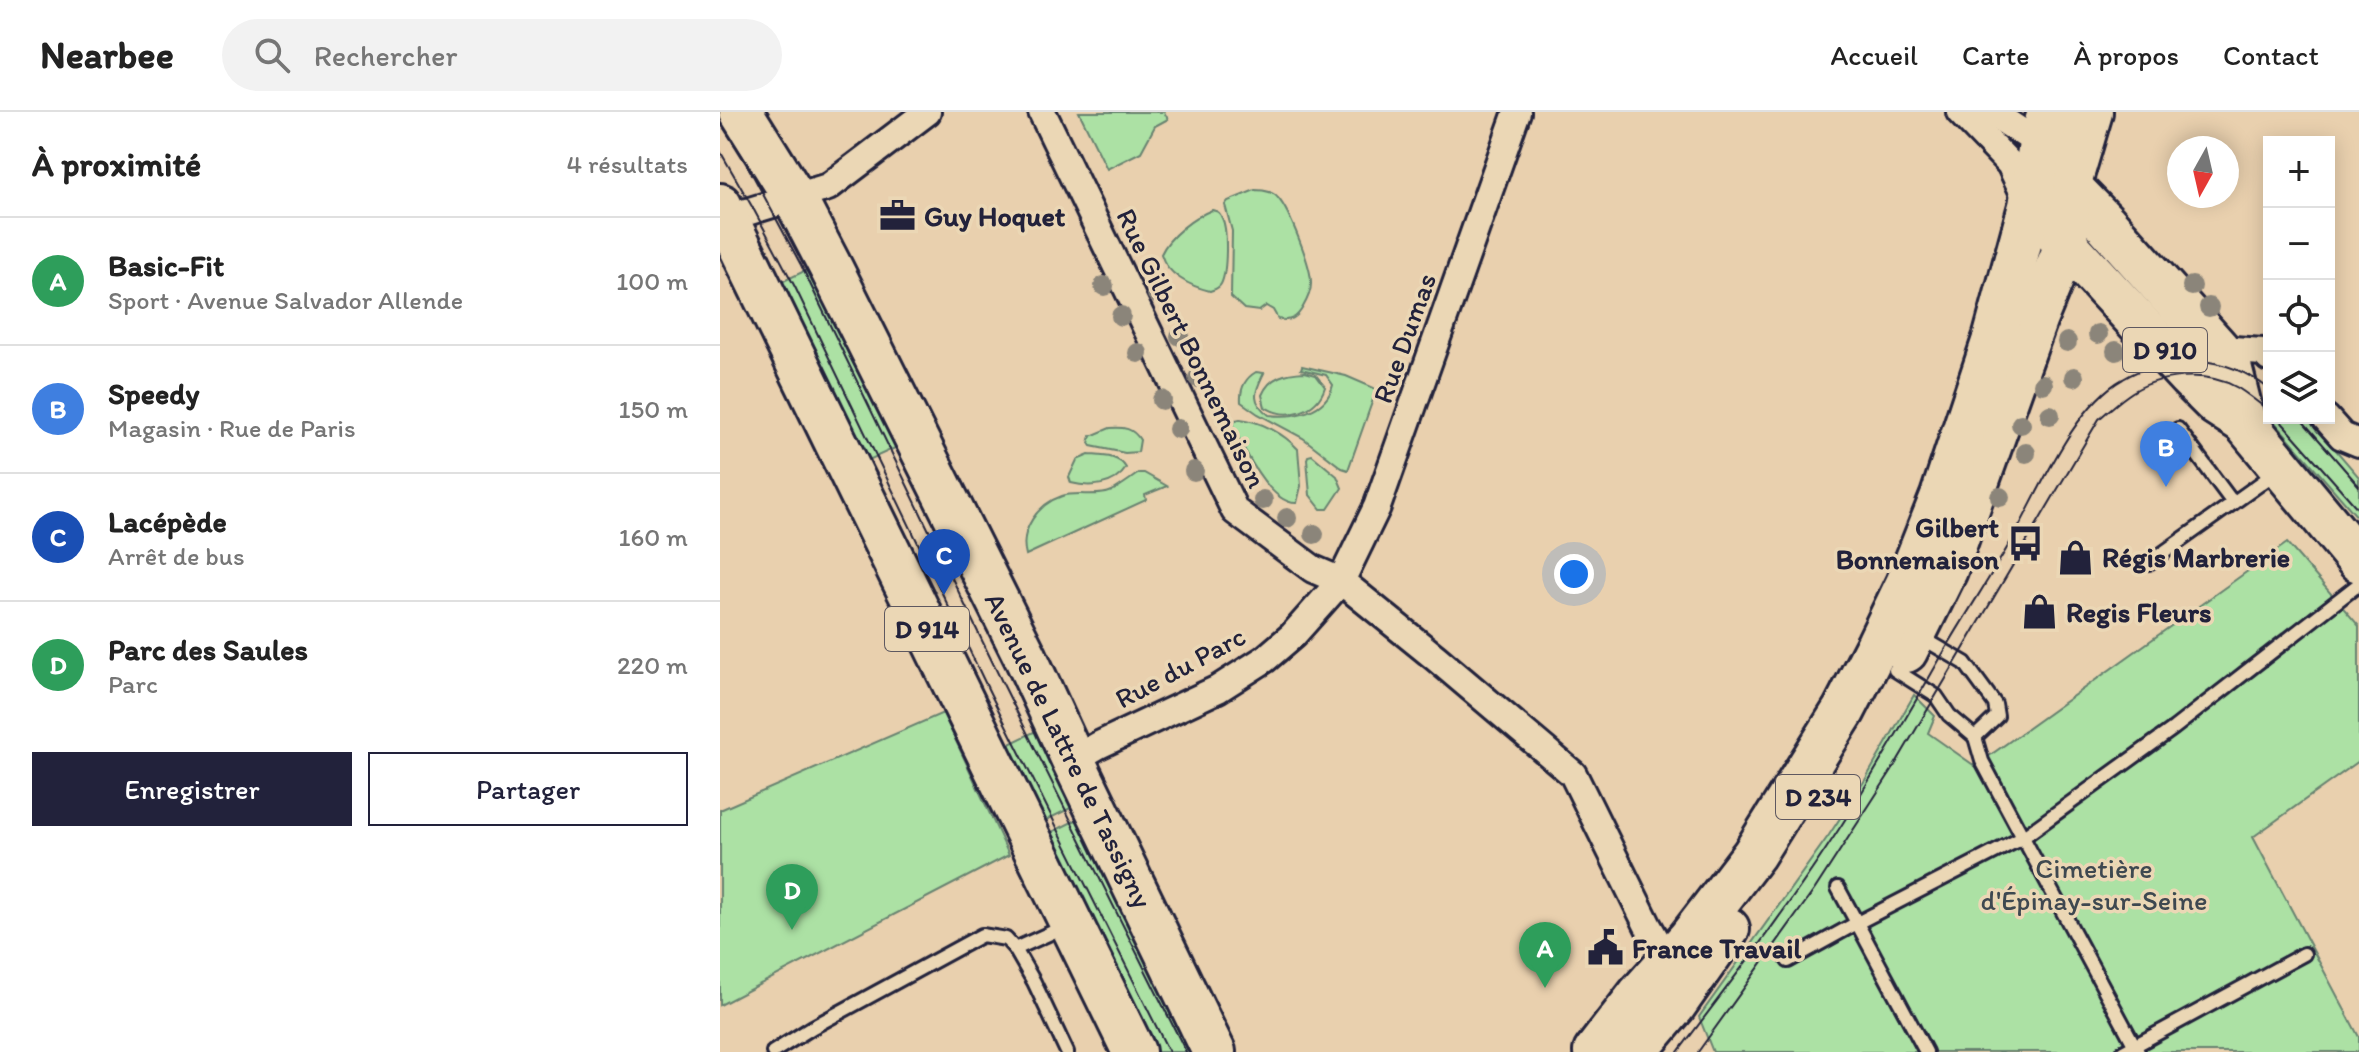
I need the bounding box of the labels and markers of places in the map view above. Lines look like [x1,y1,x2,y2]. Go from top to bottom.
office icon: Guy Hoquet [879,197,917,235]
place label: Guy Hoquet [924,199,1066,233]
pin: B [2140,421,2192,487]
place label: Gilbert Bonnemaison [1836,510,1999,576]
bus stop icon: Gilbert Bonnemaison [2006,524,2044,562]
pin: C [918,529,970,595]
shop icon: Régis Marbrerie [2057,538,2095,576]
place label: Régis Marbrerie [2102,540,2290,574]
shop icon: Regis Fleurs [2021,593,2059,631]
place label: Regis Fleurs [2066,595,2211,629]
pin: D [766,864,818,930]
pin: A [1519,922,1571,988]
public building icon: France Travail [1587,929,1625,967]
place label: France Travail [1632,931,1802,965]

